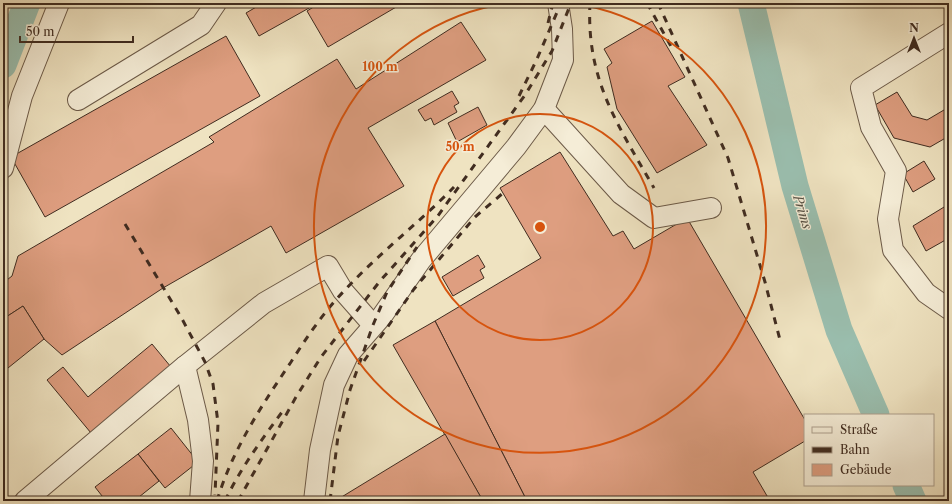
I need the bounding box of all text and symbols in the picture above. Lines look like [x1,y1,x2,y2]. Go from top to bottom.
scale bar [20,18,133,44]
north arrow [894,18,934,58]
text: N [909,21,919,35]
text: 50 m [26,24,55,39]
text: 100 m [362,59,398,74]
text: 50 m [445,139,475,154]
water label: Prims [790,192,816,231]
centre of rings [533,220,547,234]
legend [804,414,934,486]
text: Straße [840,422,878,437]
text: Bahn [840,442,870,457]
text: Gebäude [840,462,892,477]

